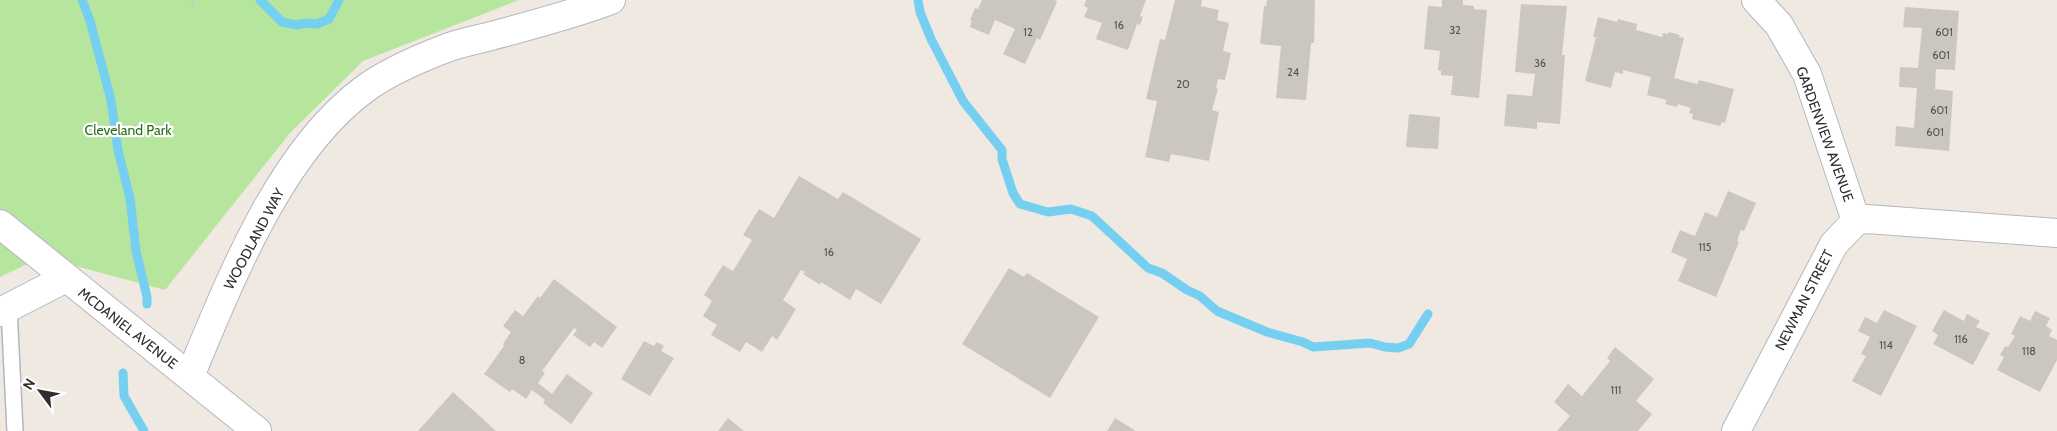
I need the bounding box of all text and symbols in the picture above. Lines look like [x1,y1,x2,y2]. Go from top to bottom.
house number: 16 [1114,18,1124,32]
house number: 32 [1449,23,1461,37]
house number: 12 [1023,25,1033,39]
house number: 601 [1935,25,1953,39]
house number: 601 [1932,48,1950,62]
house number: 36 [1534,56,1546,70]
street label: GARDENVIEW AVENUE [1792,64,1858,204]
house number: 24 [1287,65,1300,79]
house number: 20 [1176,77,1190,91]
house number: 601 [1930,103,1948,117]
park label: Cleveland Park [85,121,172,139]
house number: 601 [1926,125,1944,139]
street label: WOODLAND WAY [220,184,289,293]
house number: 115 [1698,240,1712,254]
house number: 16 [824,245,834,259]
street label: NEWMAN STREET [1771,246,1837,353]
street label: MCDANIEL AVENUE [74,283,182,373]
house number: 116 [1954,332,1968,346]
house number: 114 [1879,338,1893,352]
house number: 118 [2022,344,2036,358]
house number: 8 [519,353,525,367]
north arrow [15,366,65,416]
text: N [19,375,39,393]
house number: 111 [1611,383,1621,397]

